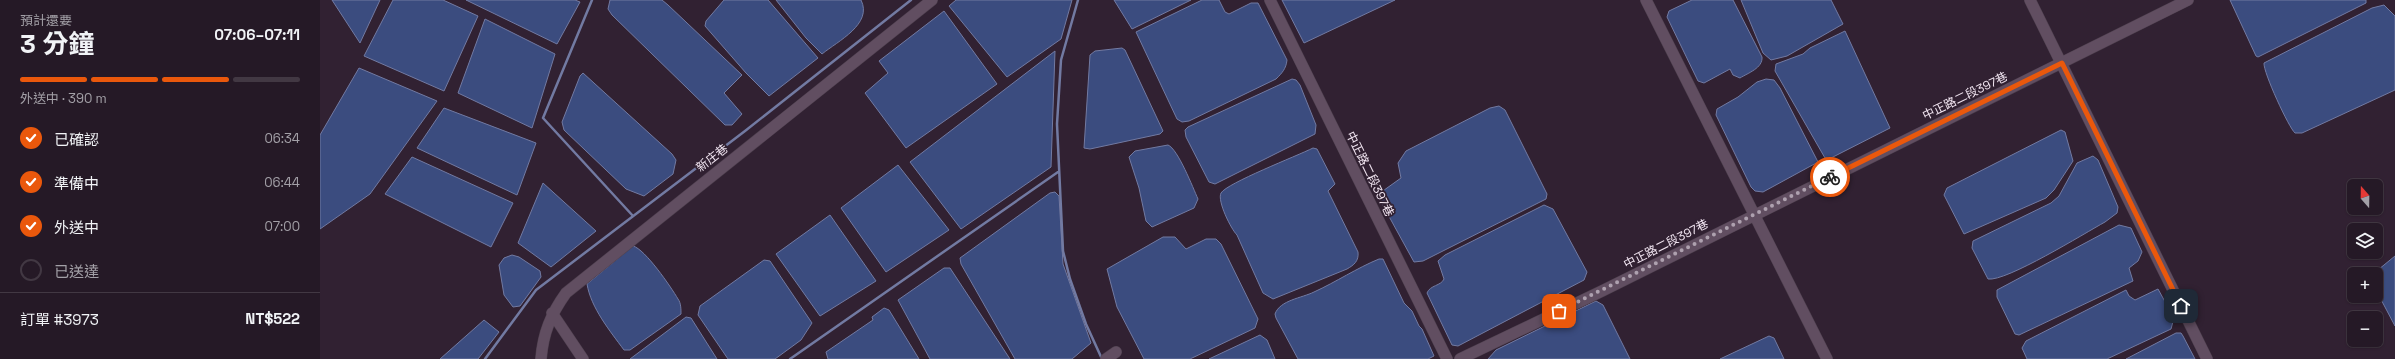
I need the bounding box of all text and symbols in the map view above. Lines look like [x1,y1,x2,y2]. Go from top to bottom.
text: 預計還要 [20,12,72,29]
text: 07:06–07:11 [214,25,300,44]
text: 3 分鐘 [20,27,94,61]
street label: 中正路二段397巷 [1920,68,2010,124]
text: 外送中 · 390 m [20,90,107,107]
icon: check [20,127,42,149]
street label: 中正路二段397巷 [1342,129,1398,219]
text: 已確認 [54,130,99,149]
text: 06:34 [264,130,300,147]
street label: 新庄巷 [693,141,731,175]
courier [1810,157,1850,197]
icon: bike [1819,166,1841,188]
icon: check [20,171,42,193]
text: 準備中 [54,174,99,193]
text: 06:44 [264,174,300,191]
north arrow [2347,179,2383,215]
map controls [2347,179,2383,347]
icon: check [20,215,42,237]
street label: 中正路二段397巷 [1621,216,1711,272]
text: 外送中 [54,218,99,237]
text: 07:00 [265,218,300,235]
button: layers [2347,223,2383,259]
text: 已送達 [54,262,99,281]
button: + [2347,267,2383,303]
pin [2164,289,2198,323]
pin [1542,294,1576,328]
icon: home [2170,295,2192,317]
icon: bag [1548,300,1570,322]
text: NT$522 [245,309,300,328]
text: 訂單 #3973 [20,310,99,329]
button: − [2347,311,2383,347]

